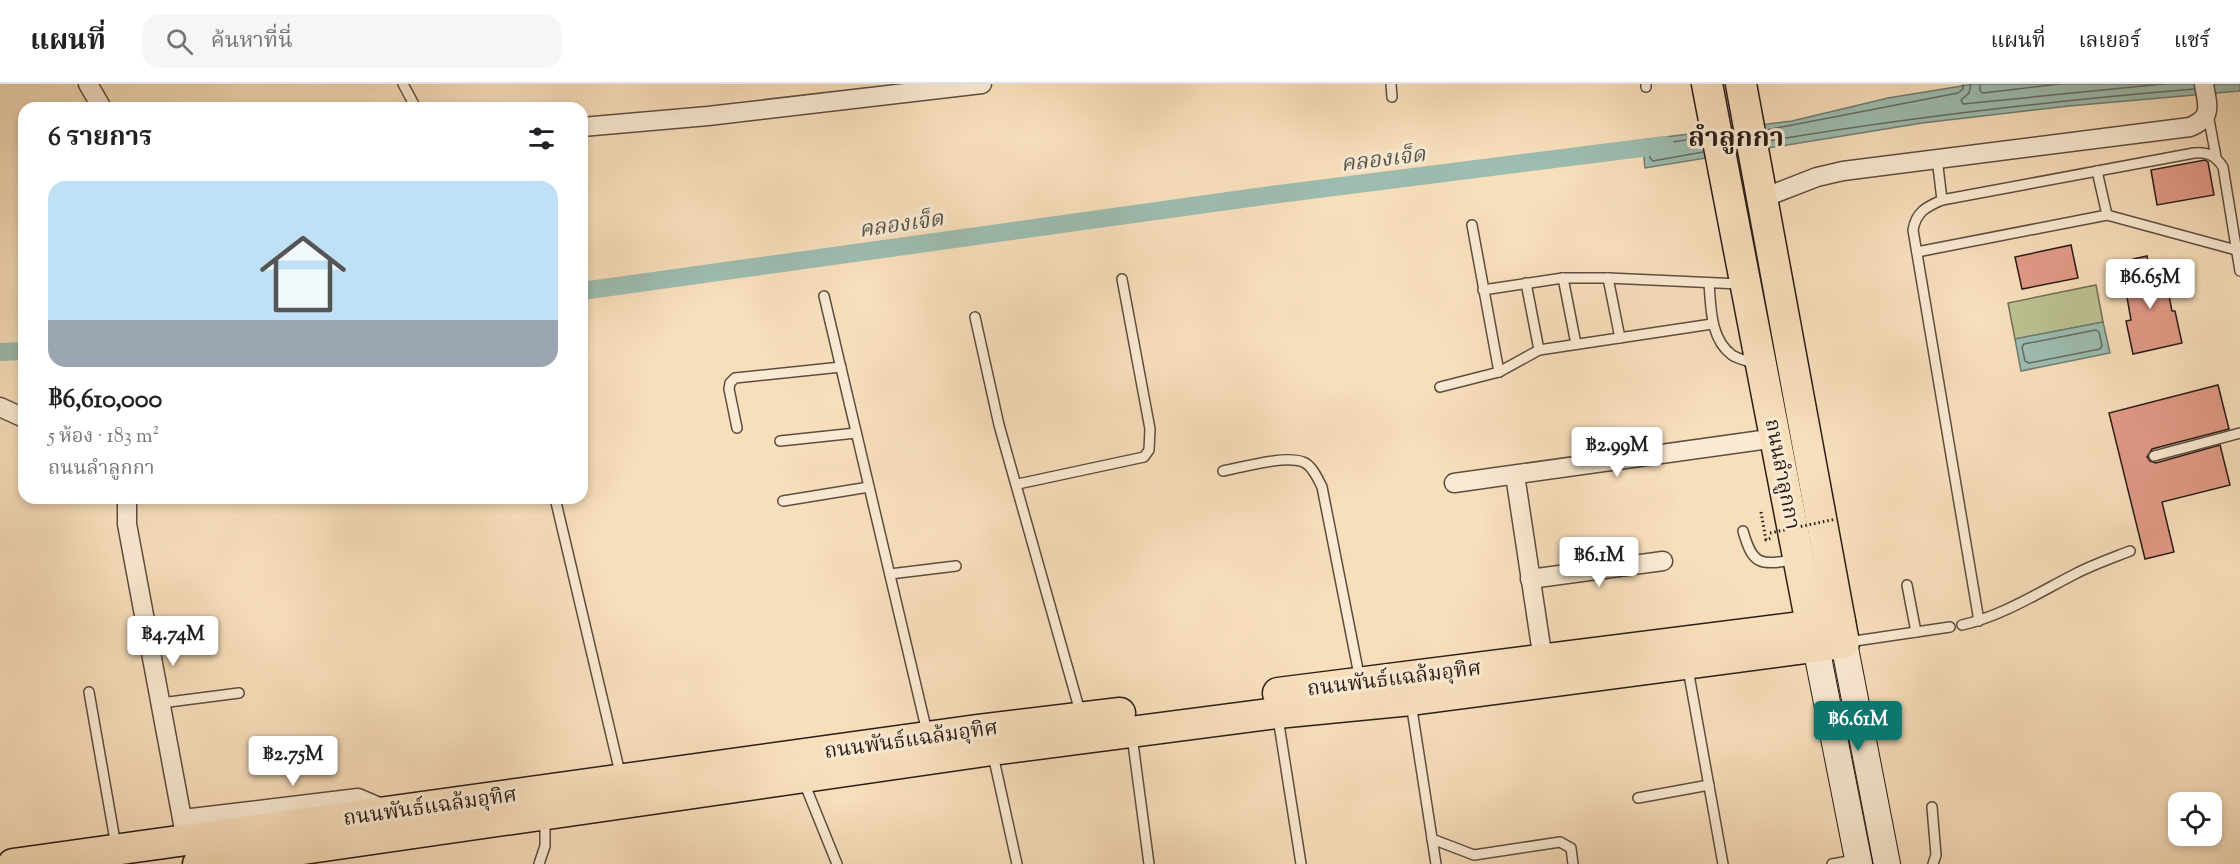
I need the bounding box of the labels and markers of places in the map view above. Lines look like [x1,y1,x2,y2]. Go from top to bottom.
pin: ฿6.65M [2101,259,2199,310]
pin: ฿2.99M [1568,427,1666,478]
pin: ฿6.1M [1557,537,1641,588]
pin: ฿4.74M [124,616,222,667]
pin: ฿6.61M [1809,701,1907,752]
pin: ฿2.75M [244,736,342,787]

